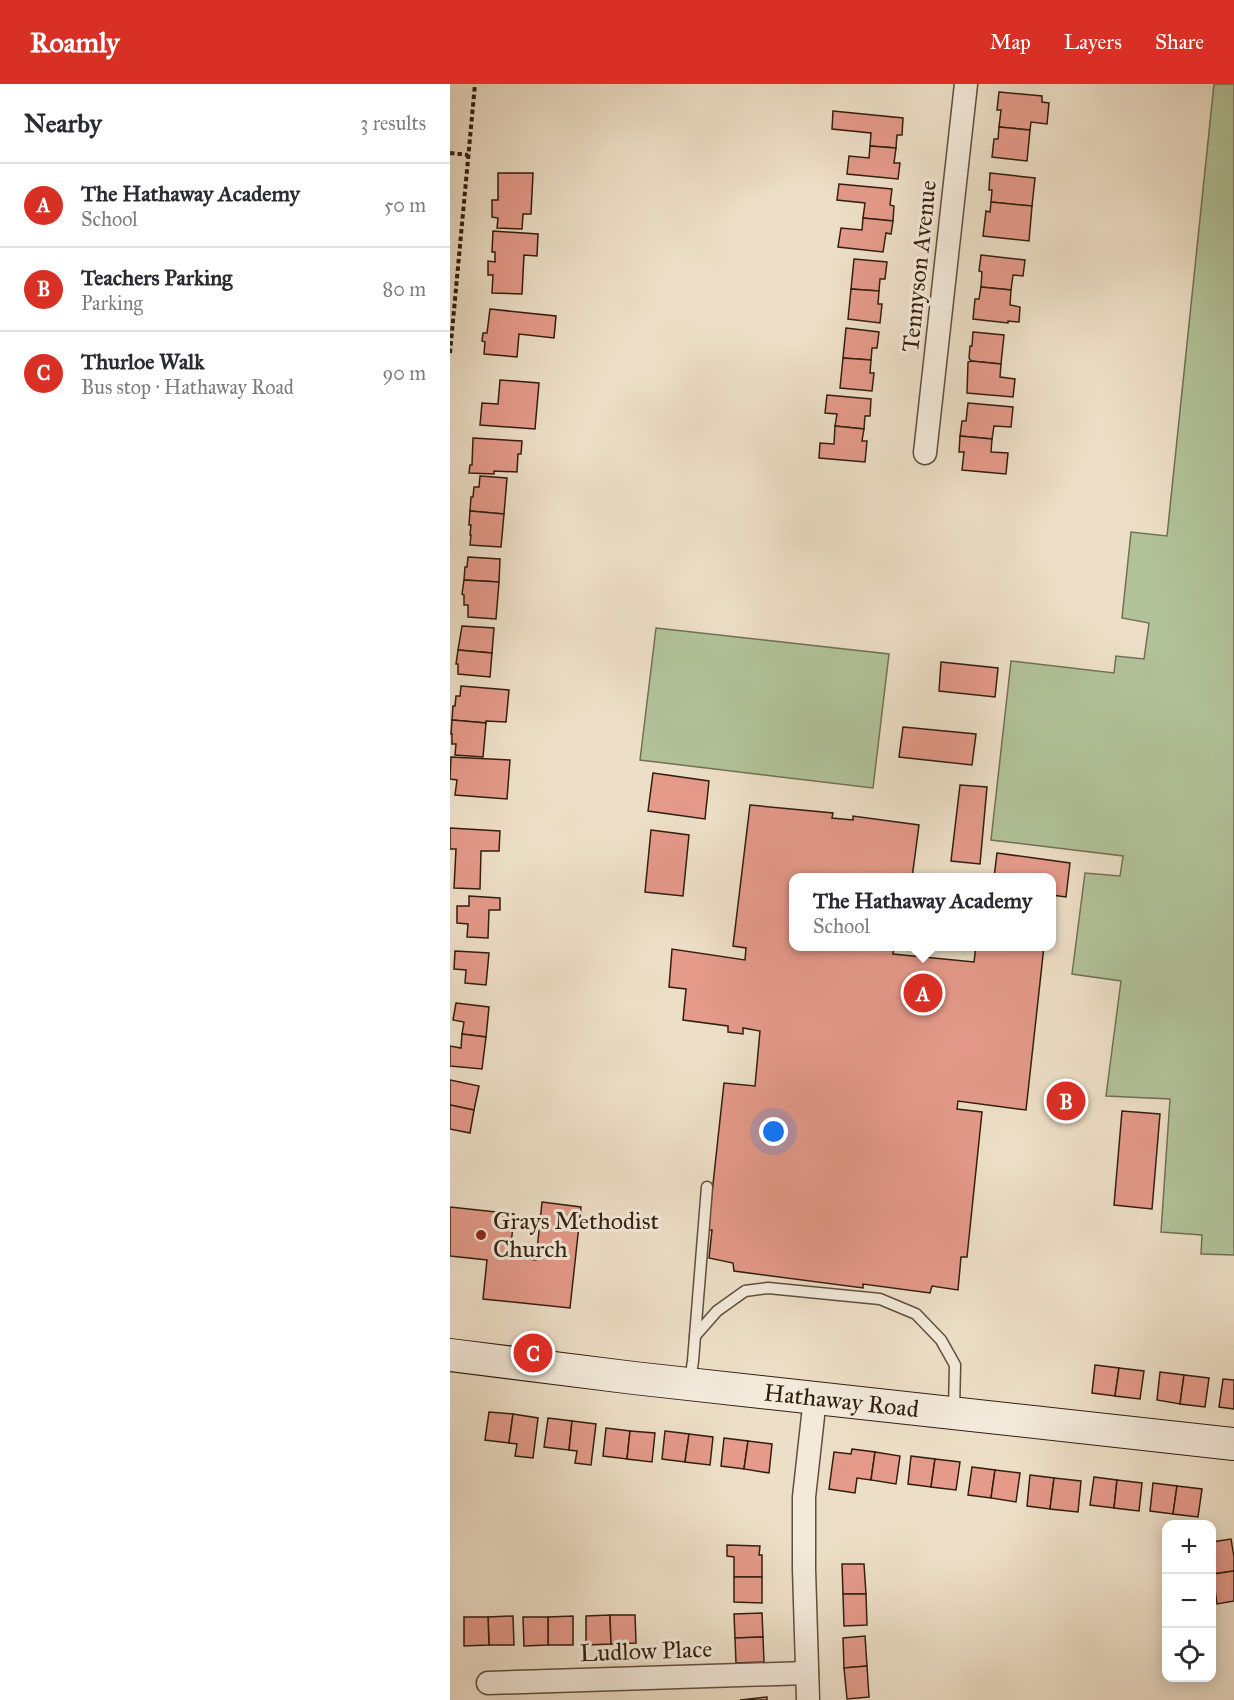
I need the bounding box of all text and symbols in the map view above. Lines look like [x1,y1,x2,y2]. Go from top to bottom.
text: Roamly [30,25,119,60]
text: Map [990,29,1031,55]
text: Layers [1064,29,1122,55]
text: Share [1155,29,1204,55]
text: Nearby [24,107,102,139]
text: 3 results [360,111,426,135]
street label: Tennyson Avenue [895,179,943,353]
text: The Hathaway Academy [81,180,300,207]
text: A [37,193,50,217]
text: 50 m [384,193,426,217]
text: School [81,207,138,231]
text: Teachers Parking [81,264,232,291]
text: B [37,277,50,301]
text: 80 m [383,277,426,301]
text: Parking [81,291,143,315]
text: Thurloe Walk [81,348,204,375]
text: C [37,361,50,385]
text: 90 m [383,361,426,385]
text: Bus stop · Hathaway Road [81,375,294,399]
popup [789,873,1056,951]
text: The Hathaway Academy [813,887,1032,914]
text: School [813,914,870,938]
pin: A [904,970,942,1016]
pin: B [1046,1078,1086,1124]
your location [759,1117,788,1146]
place label: Grays Methodist Church [493,1206,659,1264]
marker: Grays Methodist Church [474,1228,488,1242]
pin: C [514,1330,553,1376]
street label: Hathaway Road [762,1377,920,1424]
map controls [1162,1520,1216,1682]
button: + [1162,1520,1216,1574]
button: − [1162,1574,1216,1628]
button: locate [1162,1628,1216,1682]
street label: Ludlow Place [579,1634,713,1668]

